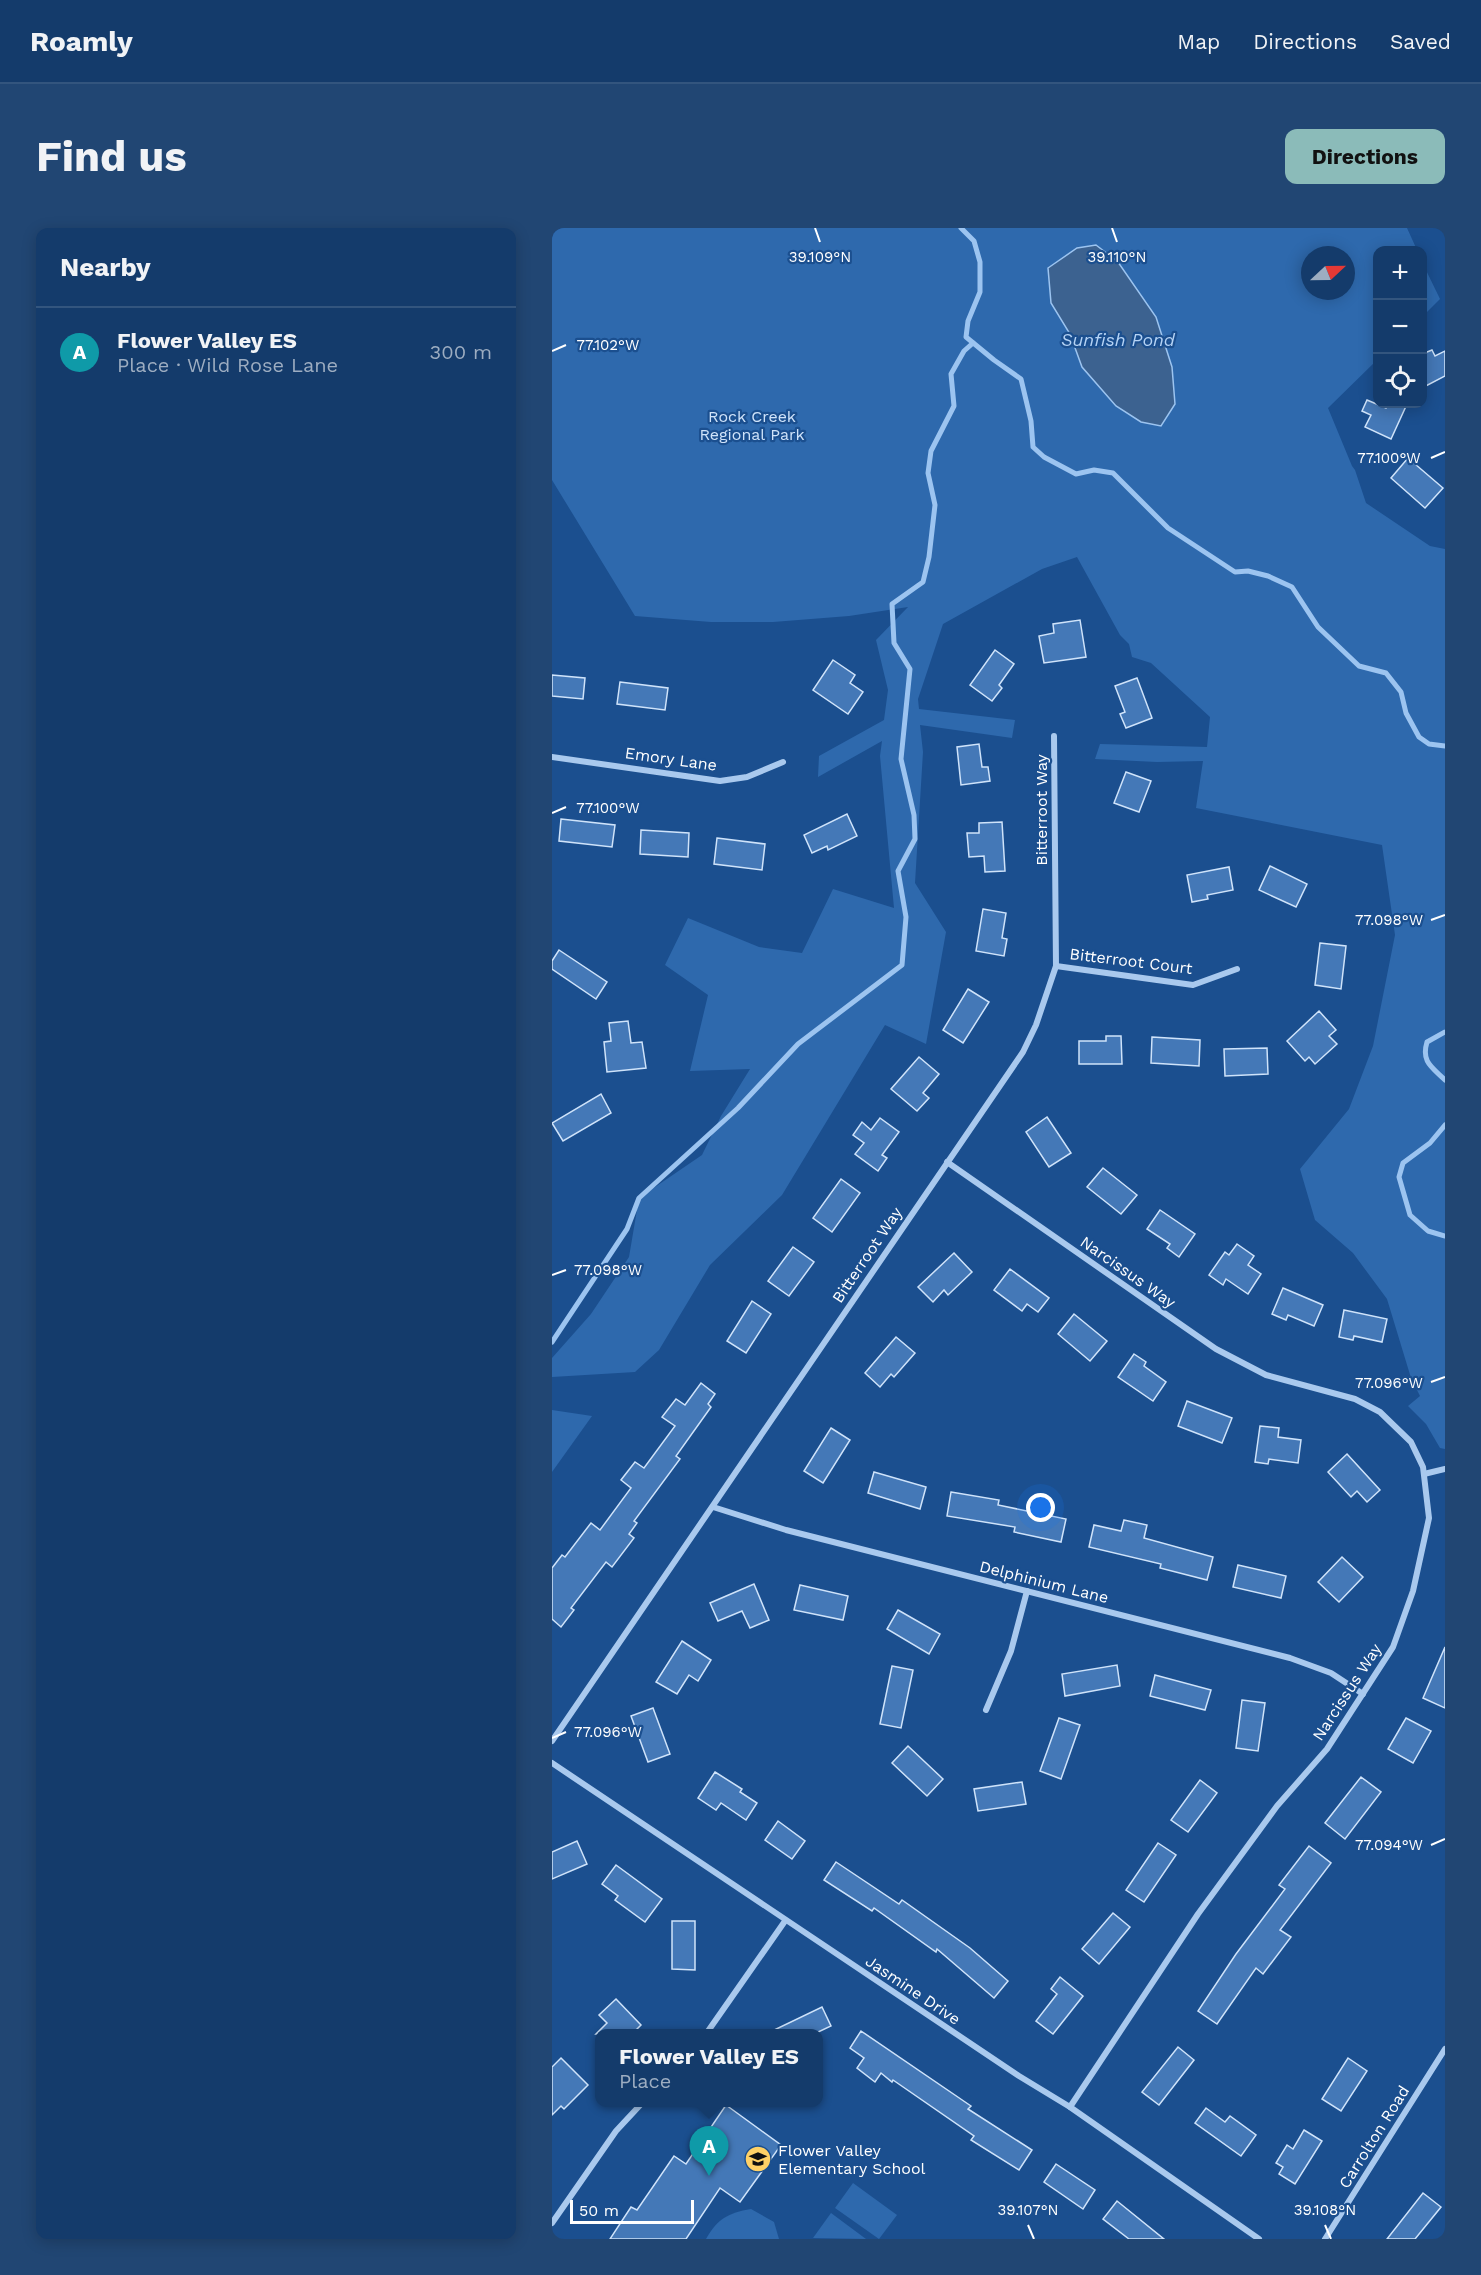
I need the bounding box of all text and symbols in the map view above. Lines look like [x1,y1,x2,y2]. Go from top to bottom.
text: Roamly [30,25,133,58]
text: Map [1177,29,1220,54]
text: Directions [1253,29,1357,54]
text: Saved [1390,29,1451,54]
button: Directions [1285,129,1445,184]
text: Find us [36,132,187,181]
north arrow [1301,246,1355,300]
map controls [1373,246,1427,408]
button: + [1373,246,1427,300]
text: 39.109°N [789,248,851,266]
text: 39.110°N [1088,248,1146,266]
text: Nearby [60,252,151,282]
button: − [1373,300,1427,354]
text: Flower Valley ES [117,328,297,353]
water label: Sunfish Pond [1061,329,1176,350]
text: 77.102°W [577,336,639,354]
text: A [73,340,86,364]
text: 300 m [430,340,492,364]
text: Place · Wild Rose Lane [117,353,338,377]
button: locate [1373,354,1427,408]
park label: Rock Creek Regional Park [699,407,805,444]
text: 77.100°W [1357,449,1421,467]
street label: Emory Lane [624,743,718,775]
street label: Bitterroot Way [1032,753,1051,866]
text: 77.100°W [576,799,640,817]
text: 77.098°W [1355,911,1423,929]
street label: Bitterroot Court [1069,944,1194,978]
street label: Bitterroot Way [828,1203,906,1307]
street label: Narcissus Way [1077,1232,1180,1312]
text: 77.098°W [574,1261,642,1279]
text: 77.096°W [1355,1374,1423,1392]
your location [1026,1493,1055,1522]
street label: Delphinium Lane [977,1557,1111,1607]
street label: Narcissus Way [1309,1639,1386,1744]
text: 77.096°W [574,1723,642,1741]
text: 77.094°W [1355,1836,1423,1854]
street label: Jasmine Drive [862,1951,964,2029]
popup [595,2029,823,2107]
text: Flower Valley ES [619,2044,799,2069]
text: Place [619,2069,671,2093]
street label: Carrolton Road [1335,2082,1413,2192]
pin: A [690,2126,728,2176]
place label: Flower Valley Elementary School [778,2141,926,2178]
school or university icon: Flower Valley Elementary School [743,2144,773,2174]
scale bar [570,2197,694,2224]
text: 50 m [579,2201,619,2220]
text: 39.107°N [997,2201,1059,2219]
text: 39.108°N [1294,2201,1356,2219]

